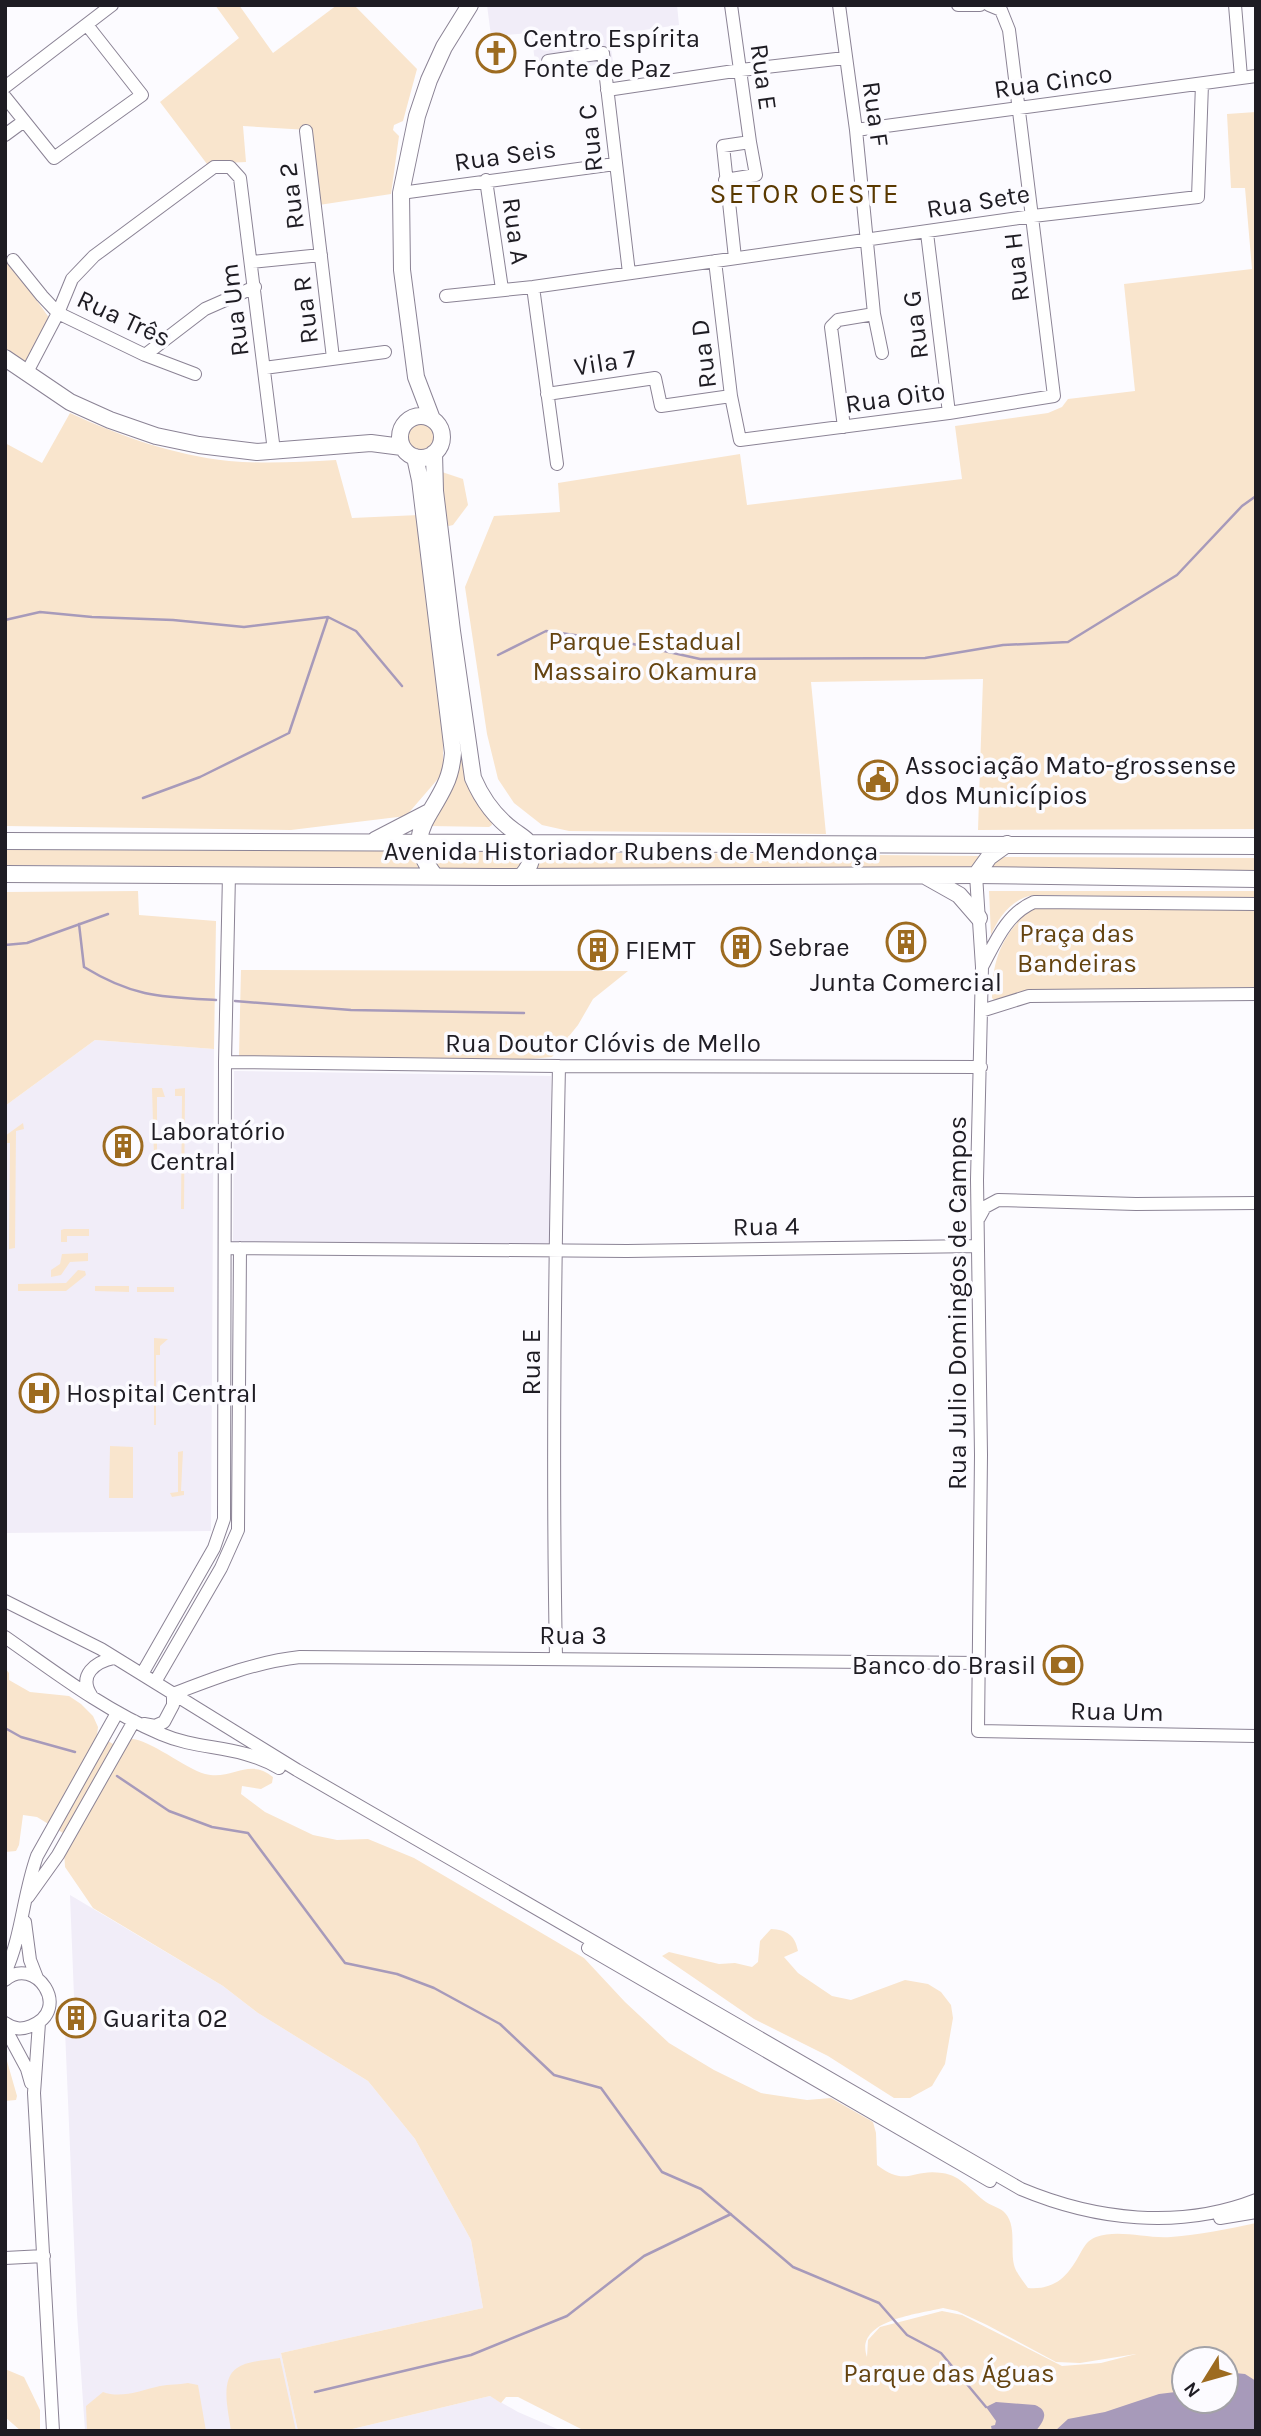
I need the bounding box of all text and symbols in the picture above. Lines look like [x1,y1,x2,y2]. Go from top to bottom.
place label: Centro Espírita Fonte de Paz [523,23,700,84]
church icon: Centro Espírita Fonte de Paz [475,32,517,74]
street label: Rua E [744,42,784,112]
street label: Rua Cinco [992,58,1114,105]
street label: Rua F [856,79,895,149]
street label: Rua C [572,102,609,173]
street label: Rua Seis [452,133,558,178]
street label: Rua 2 [272,161,311,231]
district label: SETOR OESTE [709,177,901,210]
street label: Rua Sete [924,178,1032,225]
street label: Rua A [495,196,536,267]
street label: Rua H [997,231,1036,303]
street label: Rua Um [213,262,256,358]
street label: Rua R [286,274,325,346]
street label: Rua Três [72,283,176,354]
street label: Rua G [896,289,935,361]
street label: Rua D [684,318,723,390]
street label: Vila 7 [572,342,638,383]
street label: Rua Oito [843,375,947,420]
park label: Parque Estadual Massairo Okamura [532,626,758,687]
place label: Associação Mato-grossense dos Municípios [905,750,1236,811]
public building icon: Associação Mato-grossense dos Municípios [857,759,899,801]
street label: Avenida Historiador Rubens de Mendonça [384,836,878,867]
park label: Praça das Bandeiras [1017,918,1137,979]
building icon: Junta Comercial [885,921,927,963]
building icon: Sebrae [720,926,762,968]
building icon: FIEMT [577,929,619,971]
place label: Sebrae [768,932,850,963]
place label: FIEMT [625,935,696,966]
place label: Junta Comercial [810,967,1002,998]
street label: Rua Doutor Clóvis de Mello [445,1028,761,1059]
place label: Laboratório Central [150,1116,285,1177]
street label: Rua Julio Domingos de Campos [942,1116,973,1490]
building icon: Laboratório Central [102,1125,144,1167]
street label: Rua 4 [732,1210,800,1243]
street label: Rua E [516,1329,547,1395]
hospital icon: Hospital Central [18,1372,60,1414]
place label: Hospital Central [66,1378,258,1409]
street label: Rua 3 [539,1620,607,1651]
bank icon: Banco do Brasil [1042,1644,1084,1686]
place label: Banco do Brasil [852,1650,1036,1681]
street label: Rua Um [1070,1695,1164,1728]
building icon: Guarita 02 [55,1997,97,2039]
place label: Guarita 02 [103,2003,228,2034]
north arrow [1170,2345,1240,2415]
park label: Parque das Águas [843,2357,1055,2389]
text: N [1179,2378,1205,2402]

